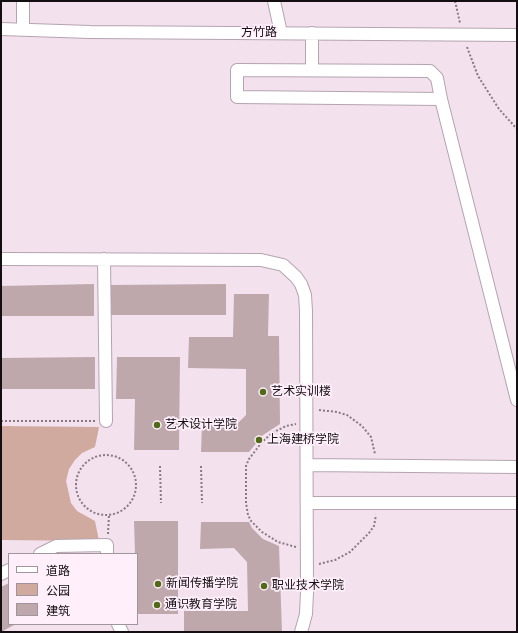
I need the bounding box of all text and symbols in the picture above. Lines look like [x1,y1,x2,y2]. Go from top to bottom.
street label: 方竹路 [241,26,277,40]
place label: 艺术实训楼 [271,385,331,399]
marker: 艺术实训楼 [258,387,268,397]
place label: 艺术设计学院 [165,418,237,432]
marker: 艺术设计学院 [152,420,162,430]
place label: 上海建桥学院 [267,433,339,447]
marker: 上海建桥学院 [254,435,264,445]
legend [8,553,138,625]
text: 道路 [46,563,70,578]
place label: 新闻传播学院 [166,577,238,591]
marker: 新闻传播学院 [153,579,163,589]
place label: 职业技术学院 [272,579,344,593]
marker: 职业技术学院 [259,581,269,591]
text: 公园 [46,583,70,598]
place label: 通识教育学院 [165,598,237,612]
marker: 通识教育学院 [152,600,162,610]
text: 建筑 [46,603,70,618]

